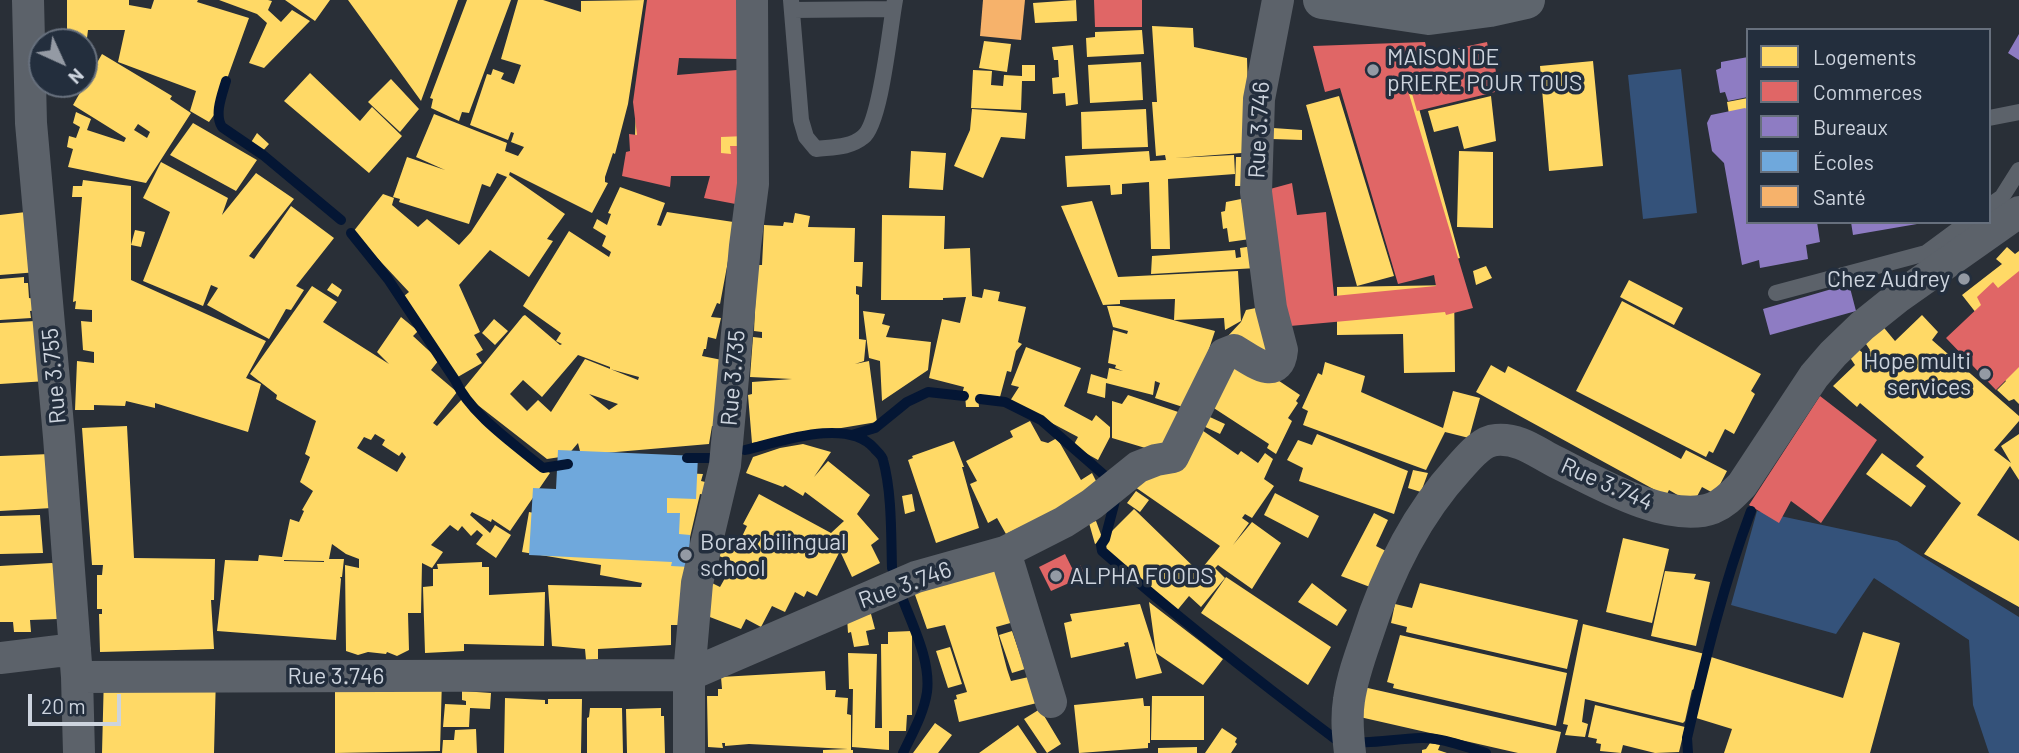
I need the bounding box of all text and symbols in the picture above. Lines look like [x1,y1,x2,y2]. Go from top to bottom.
north arrow [28,28,98,98]
legend [1746,28,1991,224]
place label: MAISON DE pRIERE POUR TOUS [1387,43,1582,97]
text: Logements [1813,44,1916,69]
marker: MAISON DE pRIERE POUR TOUS [1365,62,1381,78]
text: N [64,64,89,89]
text: Commerces [1813,79,1922,104]
street label: Rue 3.746 [1243,81,1275,179]
text: Bureaux [1813,114,1888,139]
text: Écoles [1813,149,1874,174]
text: Santé [1813,184,1866,209]
place label: Chez Audrey [1827,265,1950,293]
marker: Chez Audrey [1956,271,1972,287]
street label: Rue 3.755 [36,327,72,425]
street label: Rue 3.735 [715,329,751,427]
place label: Hope multi services [1863,347,1971,401]
marker: Hope multi services [1977,366,1993,382]
street label: Rue 3.744 [1557,452,1657,516]
place label: Borax bilingual school [700,528,846,582]
marker: Borax bilingual school [678,547,694,563]
street label: Rue 3.746 [855,555,955,615]
place label: ALPHA FOODS [1070,562,1214,590]
marker: ALPHA FOODS [1048,568,1064,584]
street label: Rue 3.746 [288,662,384,690]
scale bar [32,680,124,724]
text: 20 m [41,693,86,718]

